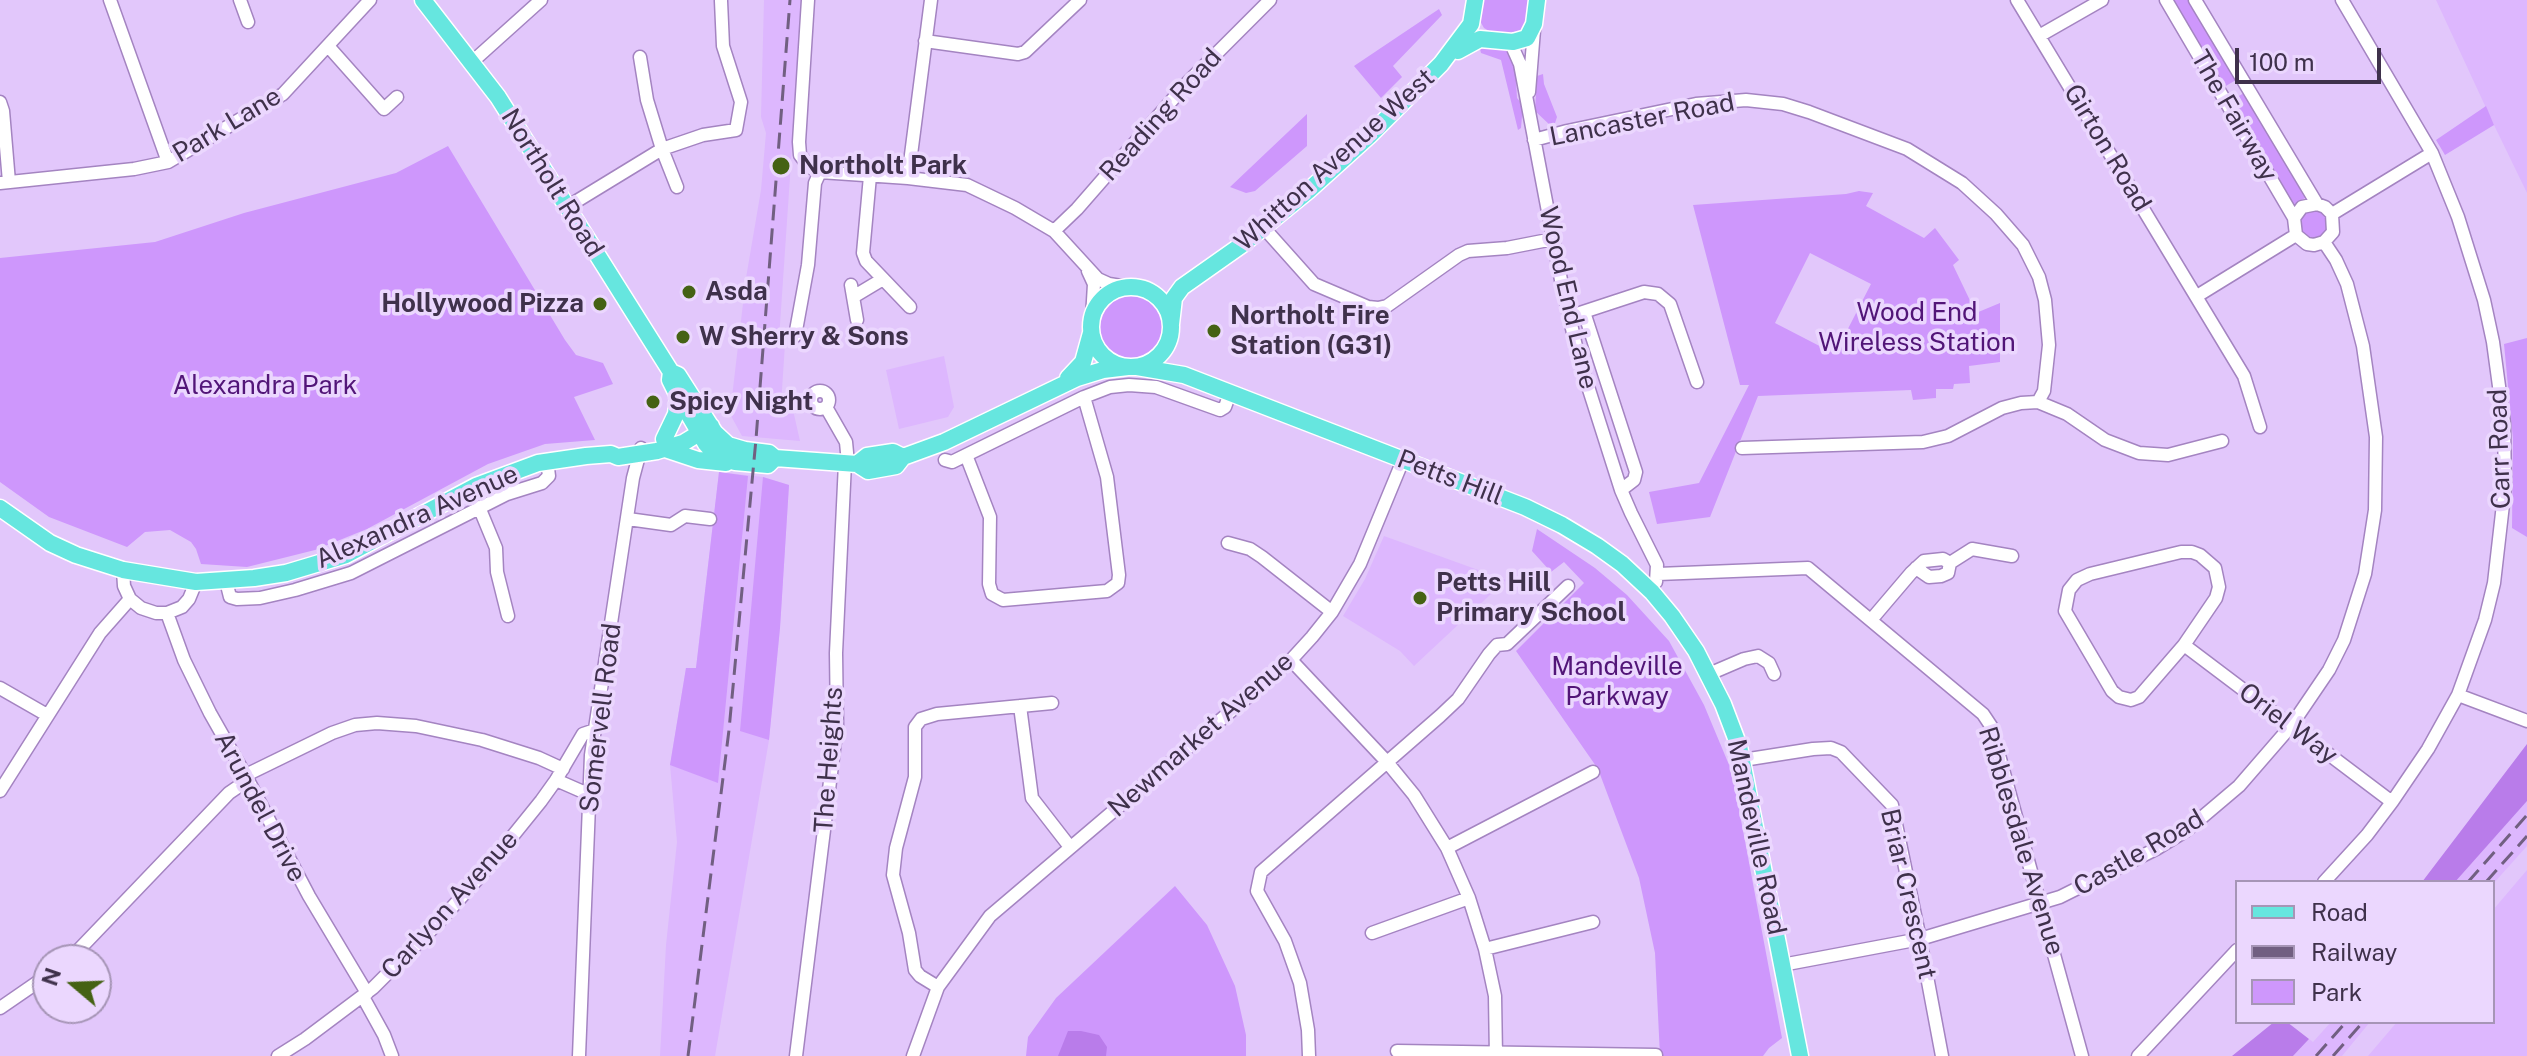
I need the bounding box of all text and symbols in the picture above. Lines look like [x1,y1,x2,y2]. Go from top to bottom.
scale bar [2239,32,2385,82]
street label: Reading Road [1093,42,1229,188]
street label: The Fairway [2184,45,2284,187]
text: 100 m [2249,48,2315,76]
street label: Whitton Avenue West [1229,62,1441,258]
street label: Girton Road [2057,79,2157,217]
street label: Park Lane [167,81,287,169]
street label: Lancaster Road [1547,87,1737,153]
street label: Northolt Road [494,103,610,263]
place label: Northolt Park [799,150,967,182]
marker: Northolt Park [770,155,792,177]
street label: Wood End Lane [1532,204,1604,392]
place label: Asda [705,276,768,308]
marker: Asda [680,283,698,301]
place label: Hollywood Pizza [381,288,584,320]
marker: Hollywood Pizza [591,295,609,313]
park label: Wood End Wireless Station [1818,297,2016,358]
place label: Northolt Fire Station (G31) [1230,300,1392,362]
place label: W Sherry & Sons [699,321,909,353]
marker: Northolt Fire Station (G31) [1205,322,1223,340]
marker: W Sherry & Sons [674,328,692,346]
park label: Alexandra Park [173,370,357,402]
place label: Spicy Night [669,386,813,418]
street label: Carr Road [2482,388,2518,510]
marker: Spicy Night [644,393,662,411]
street label: Petts Hill [1393,444,1507,512]
street label: Alexandra Avenue [311,458,523,576]
place label: Petts Hill Primary School [1436,567,1626,628]
marker: Petts Hill Primary School [1411,589,1429,607]
street label: Somervell Road [574,621,628,815]
street label: Newmarket Avenue [1102,646,1300,824]
park label: Mandeville Parkway [1551,651,1683,712]
street label: Oriel Way [2232,677,2344,771]
street label: The Heights [808,686,850,834]
street label: Ribblesdale Avenue [1971,723,2071,959]
street label: Arundel Drive [207,727,313,887]
street label: Mandeville Road [1720,736,1792,938]
street label: Castle Road [2069,803,2209,903]
street label: Briar Crescent [1873,806,1943,982]
street label: Carlyon Avenue [375,824,525,986]
legend [2235,880,2495,1024]
text: Road [2311,898,2368,926]
text: Railway [2311,938,2397,966]
north arrow [32,944,112,1024]
text: N [36,964,66,989]
text: Park [2311,978,2362,1006]

